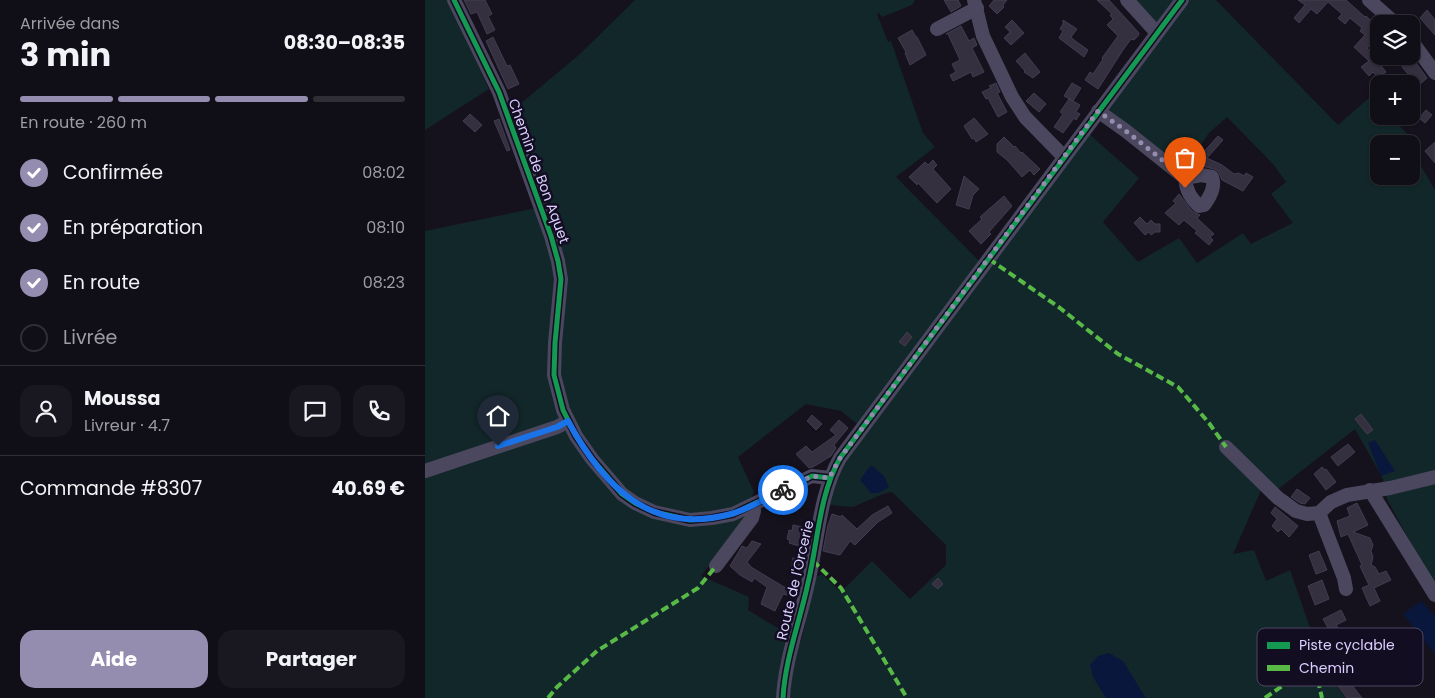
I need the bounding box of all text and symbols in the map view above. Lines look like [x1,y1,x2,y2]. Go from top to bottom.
text: Arrivée dans [20,12,120,35]
map controls [1370,15,1420,185]
button: layers [1370,15,1420,65]
text: 08:30–08:35 [284,29,405,56]
text: 3 min [20,32,111,77]
button: + [1370,75,1420,125]
street label: Chemin de Bon Aquet [503,96,575,246]
text: En route · 260 m [20,111,147,134]
button: − [1370,135,1420,185]
pin [1164,137,1206,188]
icon: bag [1171,144,1199,172]
icon: check [20,159,48,187]
text: Confirmée [63,159,163,186]
text: 08:02 [362,161,405,184]
icon: check [20,214,48,242]
text: En préparation [63,214,203,241]
text: 08:10 [366,216,405,239]
icon: check [20,269,48,297]
text: En route [63,269,140,296]
text: 08:23 [363,271,405,294]
text: Livrée [63,324,117,351]
button: person [20,385,72,437]
text: Moussa [84,385,160,412]
button: chat [289,385,341,437]
button: phone [353,385,405,437]
pin [477,395,519,446]
icon: home [484,402,512,430]
text: Livreur · 4.7 [84,414,170,437]
courier [758,465,808,515]
text: Commande #8307 [20,475,202,502]
text: 40.69 € [331,475,405,502]
icon: bike [769,476,797,504]
street label: Route de l'Orcerie [772,518,819,642]
legend [1257,628,1423,686]
button: Aide [20,630,208,688]
button: Partager [218,630,405,688]
text: Piste cyclable [1299,635,1395,655]
text: Chemin [1299,658,1354,678]

